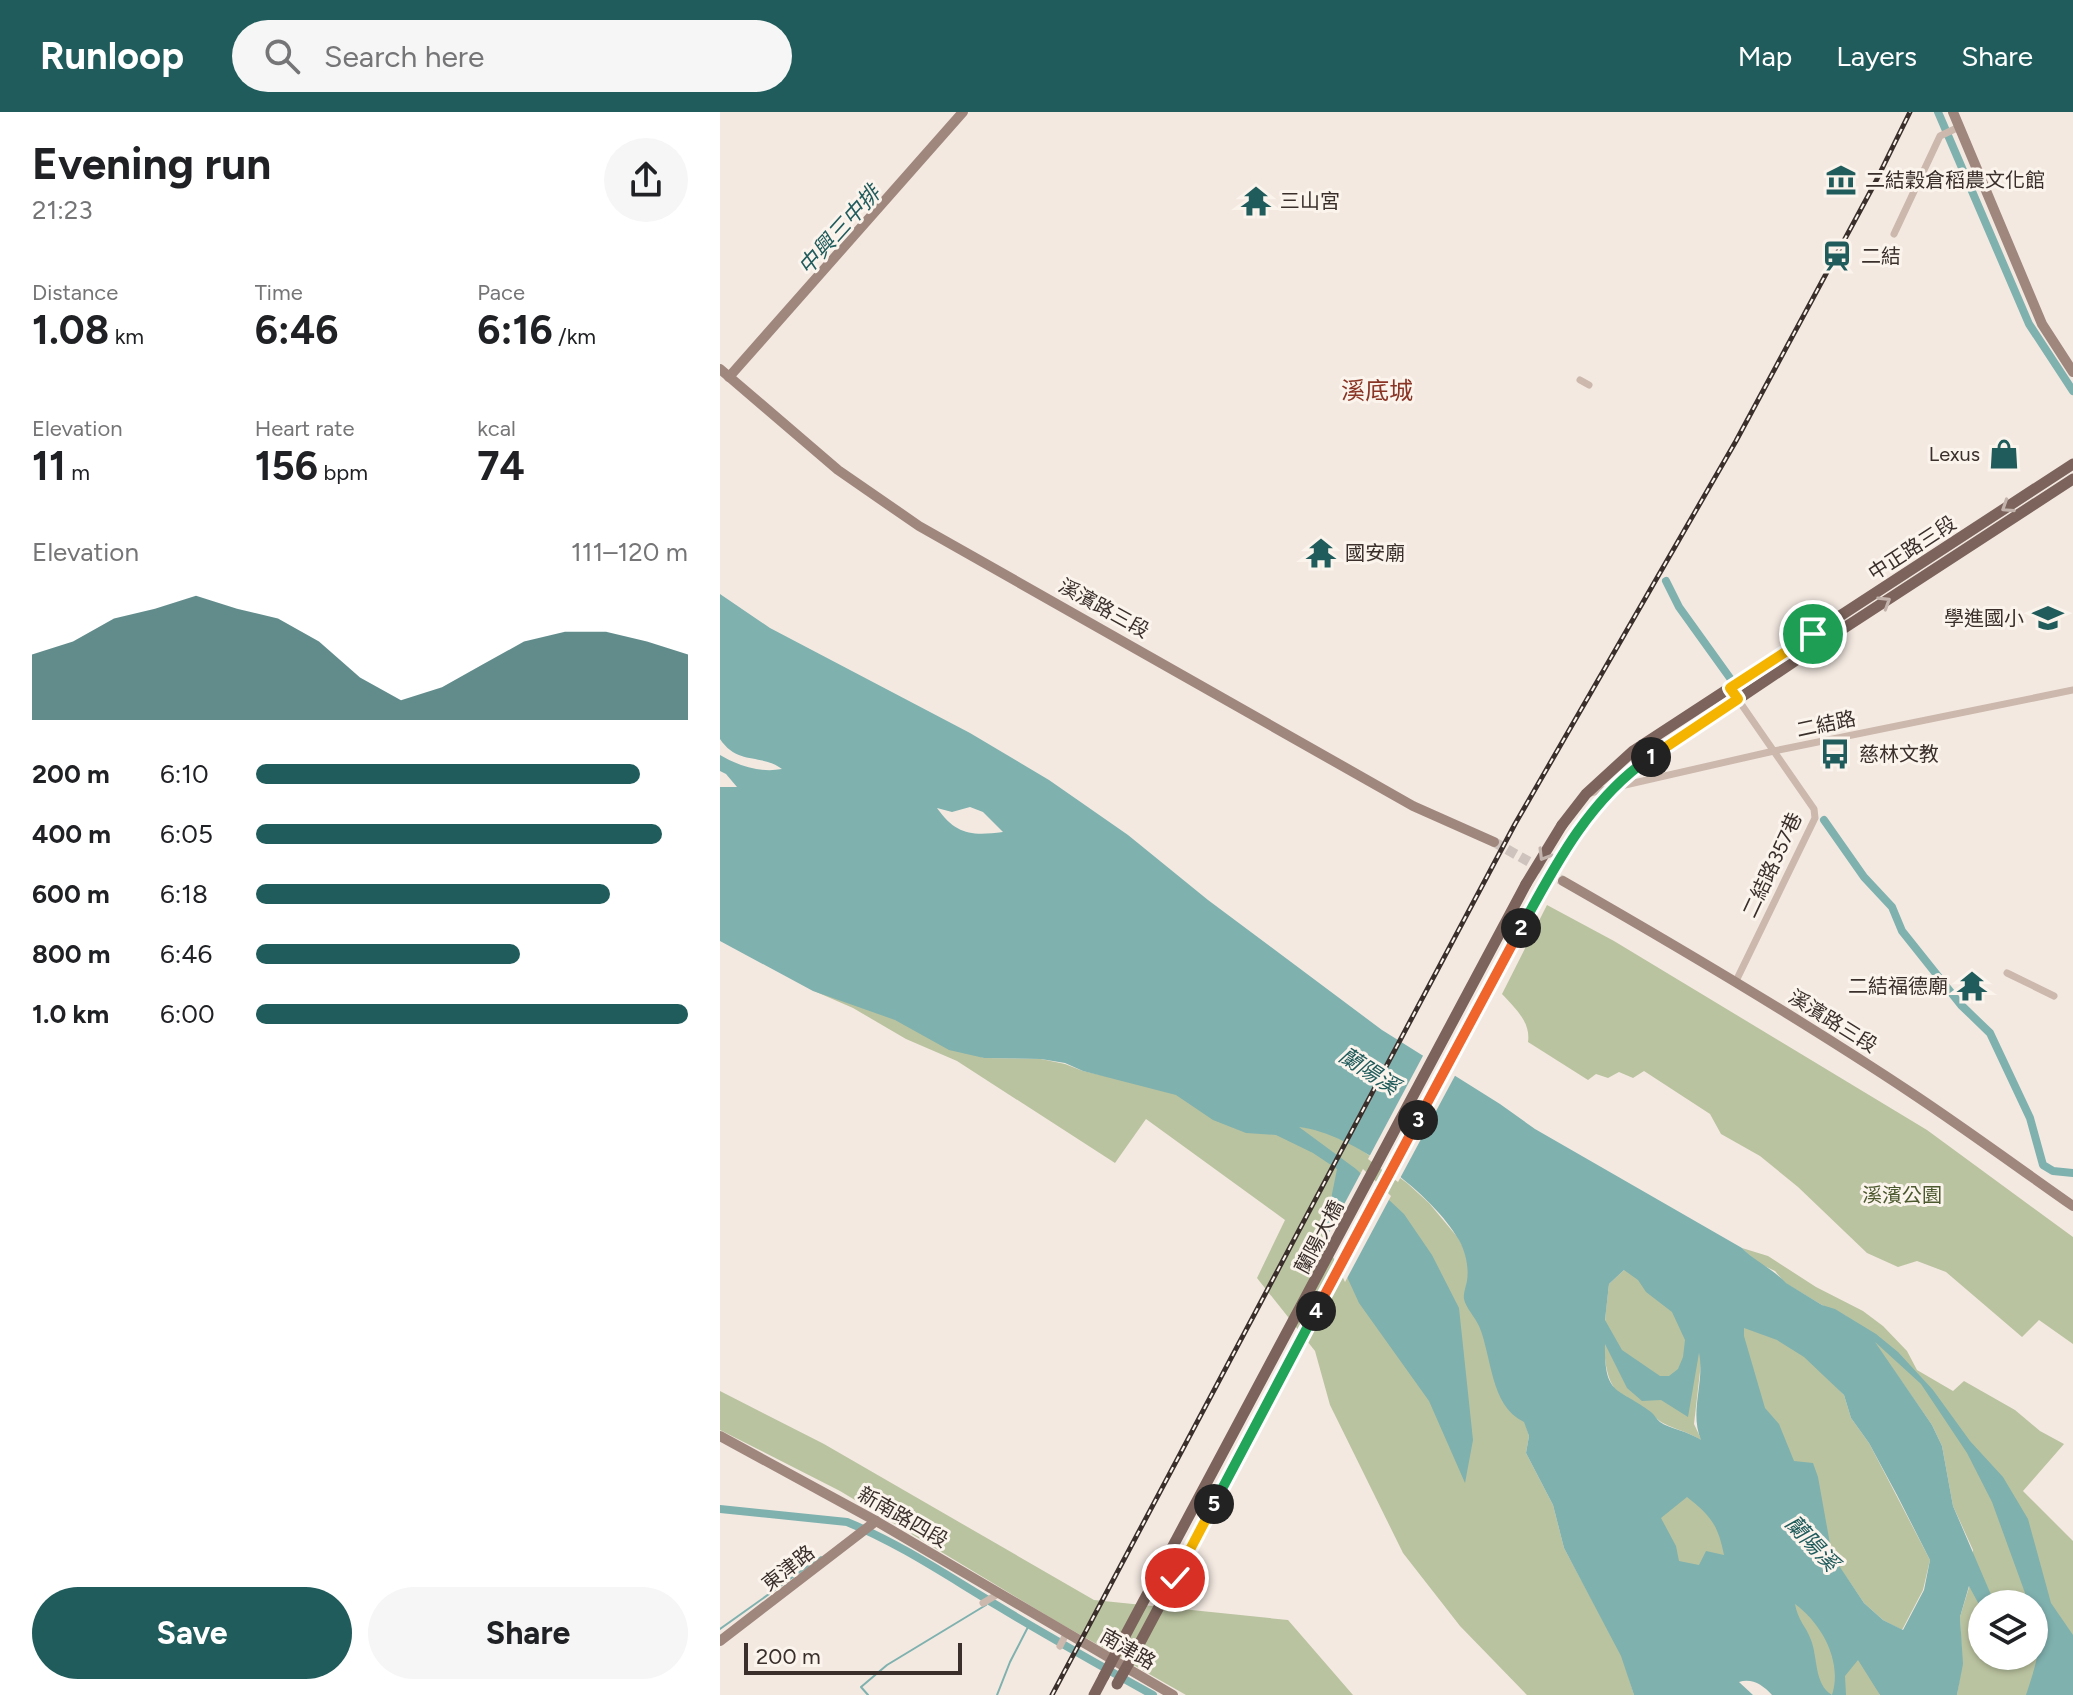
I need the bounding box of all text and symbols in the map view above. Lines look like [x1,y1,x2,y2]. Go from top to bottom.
search box [232,20,792,92]
text: Runloop [40,33,184,79]
icon: search [260,34,304,78]
text: Search here [324,38,484,75]
text: Map [1738,39,1792,73]
text: Layers [1836,39,1917,73]
text: Share [1961,39,2033,73]
text: Evening run [32,137,271,190]
button: share [604,138,688,222]
museum icon: 二結穀倉稻農文化館 [1824,163,1858,197]
place label: 二結穀倉稻農文化館 [1865,168,2045,192]
water label: 中興三中排 [792,178,888,280]
temple icon: 三山宮 [1239,184,1273,218]
place label: 三山宮 [1280,189,1340,213]
text: 21:23 [32,194,93,226]
station icon: 二結 [1820,239,1854,273]
place label: 二結 [1861,244,1901,268]
text: Distance [32,279,118,306]
text: Time [255,279,303,306]
text: Pace [477,279,525,306]
text: 1.08 [32,306,109,354]
text: 6:46 [255,306,338,354]
text: 6:16 [477,306,553,354]
text: km [109,323,144,350]
text: /km [553,323,596,350]
district label: 溪底城 [1341,376,1413,405]
text: Elevation [32,415,122,442]
text: Heart rate [255,415,355,442]
text: kcal [477,415,516,442]
shop icon: Lexus [1987,437,2021,471]
text: 11 [32,442,66,490]
text: 156 [255,442,318,490]
text: 74 [477,442,525,490]
place label: Lexus [1929,442,1980,466]
text: m [66,459,90,486]
text: bpm [318,459,368,486]
one-way arrow [2002,497,2016,512]
street label: 中正路三段 [1864,511,1960,585]
text: Elevation [32,536,139,568]
text: 111–120 m [571,536,688,568]
temple icon: 國安廟 [1304,536,1338,570]
place label: 國安廟 [1345,541,1405,565]
street label: 溪濱路三段 [1054,573,1154,643]
one-way arrow [1876,597,1891,612]
pin [1779,600,1847,668]
school or university icon: 學進國小 [2031,601,2065,635]
place label: 學進國小 [1944,606,2024,630]
icon: arrive [1791,612,1835,656]
street label: 二結路 [1794,706,1858,742]
pin: 1 [1631,737,1671,777]
bus stop icon: 慈林文教 [1818,737,1852,771]
place label: 慈林文教 [1859,742,1939,766]
text: 1 [1646,743,1656,770]
text: 200 m [32,758,110,790]
text: 6:10 [160,758,209,790]
street label: 二結路357巷 [1737,809,1807,921]
text: 400 m [32,818,111,850]
text: 6:05 [160,818,213,850]
one-way arrow [1538,846,1554,861]
text: 600 m [32,878,110,910]
text: 6:18 [160,878,208,910]
pin: 2 [1501,908,1541,948]
text: 2 [1515,914,1527,941]
text: 800 m [32,938,110,970]
text: 6:46 [160,938,212,970]
temple icon: 二結福德廟 [1955,969,1989,1003]
place label: 二結福德廟 [1848,974,1948,998]
street label: 溪濱路三段 [1784,984,1882,1058]
text: 1.0 km [32,998,109,1030]
text: 6:00 [160,998,215,1030]
water label: 蘭陽溪 [1334,1042,1407,1102]
pin: 3 [1398,1100,1438,1140]
text: 3 [1412,1106,1424,1133]
park label: 溪濱公園 [1862,1183,1942,1207]
street label: 蘭陽大橋 [1290,1196,1348,1278]
pin: 4 [1296,1291,1336,1331]
text: 4 [1309,1297,1323,1324]
street label: 新南路四段 [854,1482,952,1552]
pin: 5 [1194,1484,1234,1524]
text: 5 [1208,1490,1220,1517]
water label: 蘭陽溪 [1780,1510,1846,1579]
street label: 東津路 [757,1540,819,1596]
pin [1141,1544,1209,1612]
icon: check [1153,1556,1197,1600]
button: Save [32,1587,352,1679]
button: Share [368,1587,688,1679]
map controls [1968,1590,2048,1670]
button: layers [1968,1590,2048,1670]
street label: 南津路 [1096,1624,1160,1674]
scale bar [744,1639,962,1675]
text: 200 m [756,1643,821,1670]

